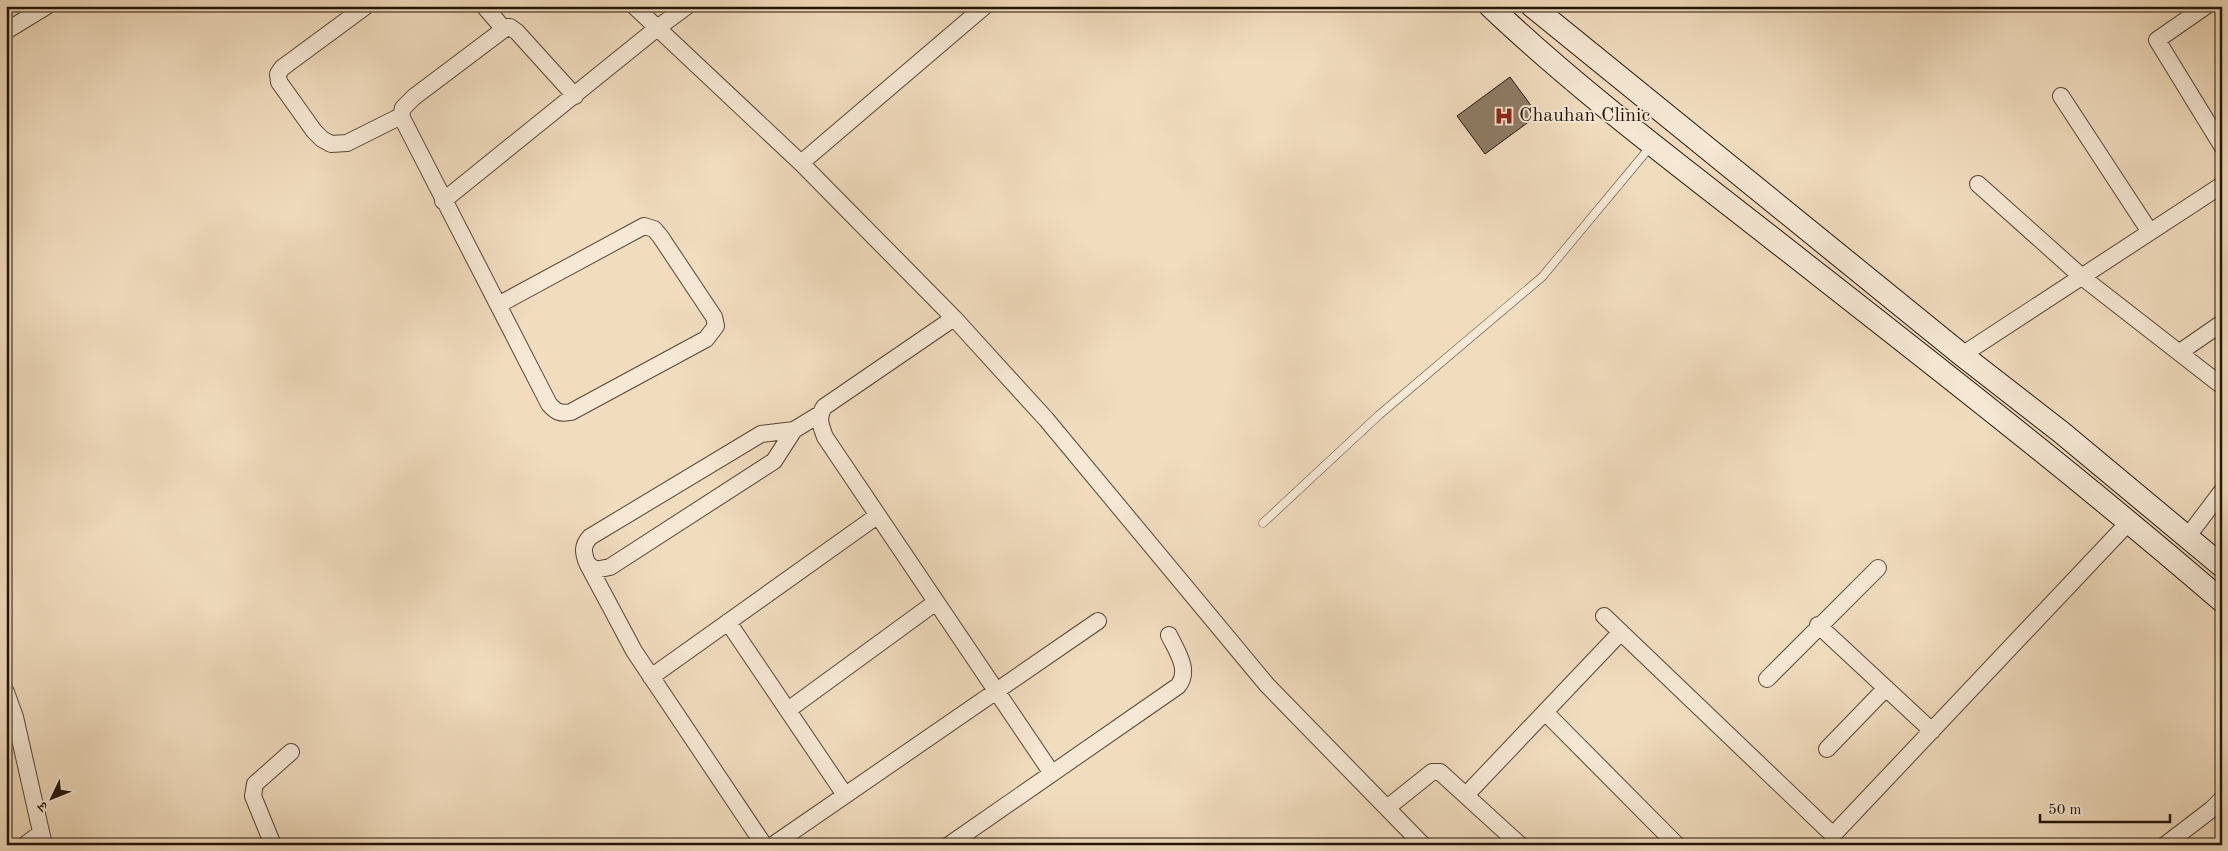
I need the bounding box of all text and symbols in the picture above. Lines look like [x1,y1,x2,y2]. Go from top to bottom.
hospital icon: Chauhan Clinic [1493,105,1515,127]
place label: Chauhan Clinic [1519,106,1650,126]
north arrow [28,774,78,824]
scale bar [2040,791,2170,823]
text: उ [35,798,51,814]
text: 50 m [2048,803,2082,818]

